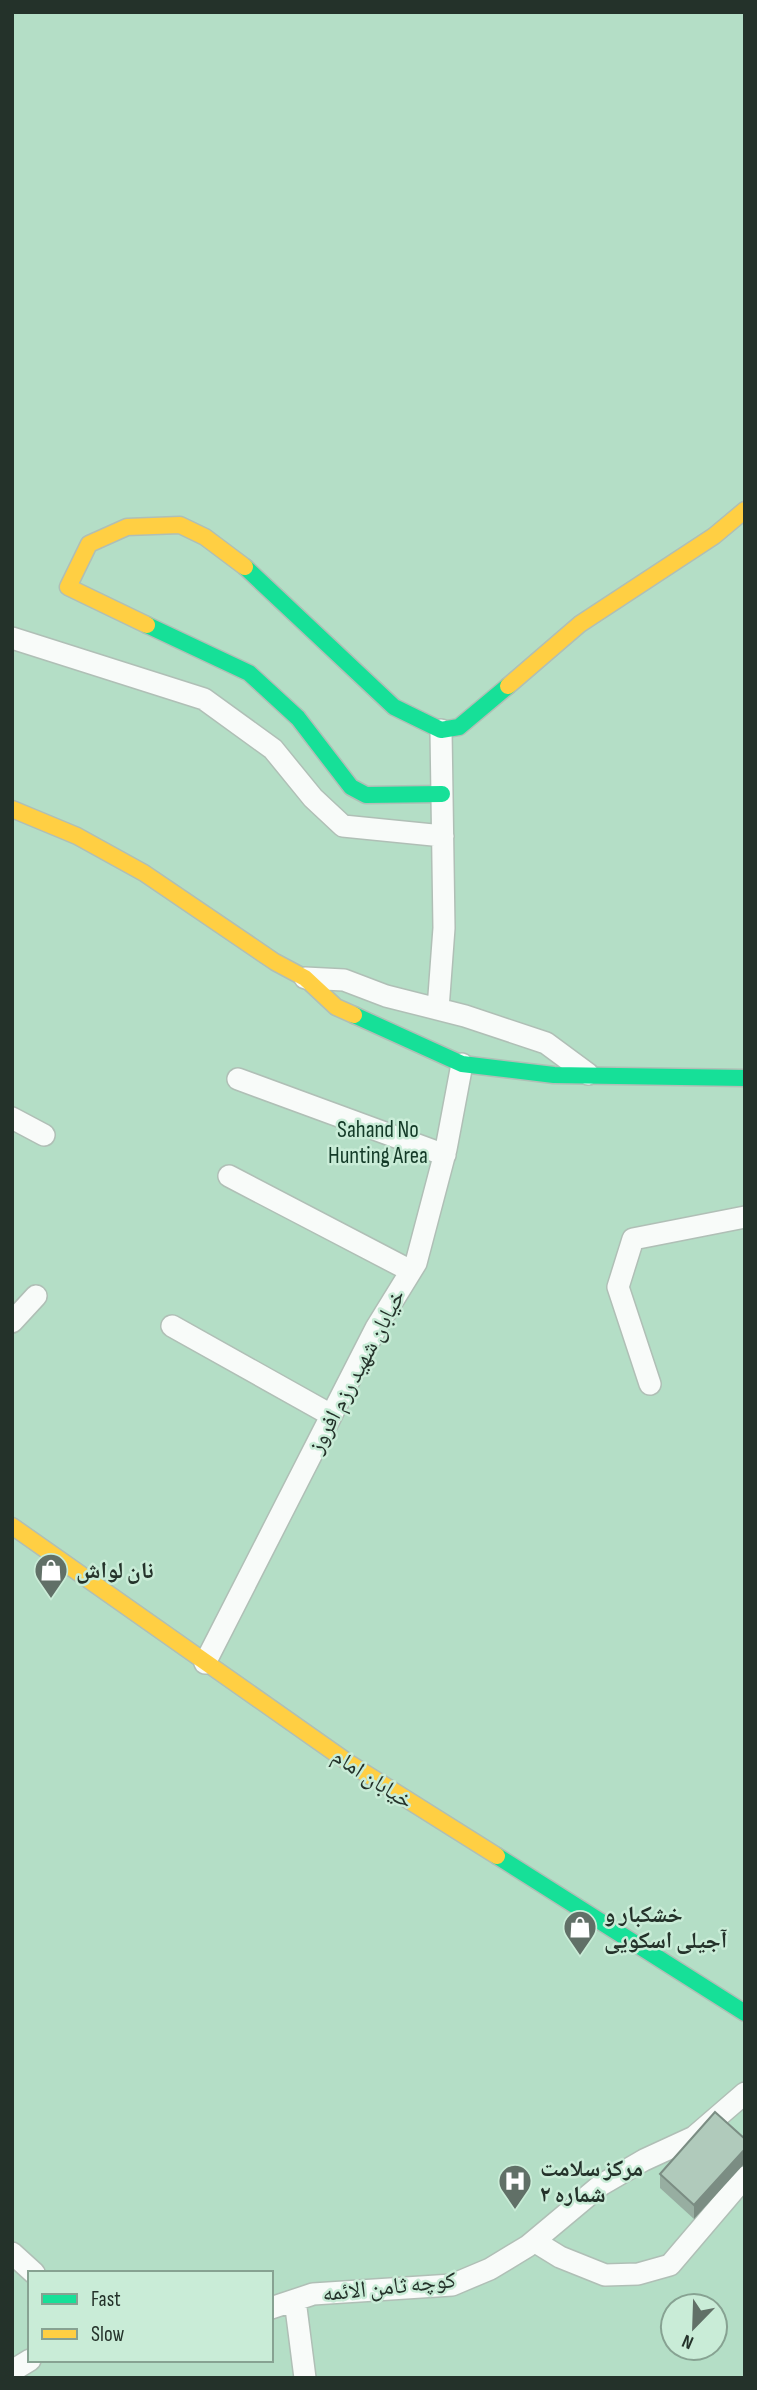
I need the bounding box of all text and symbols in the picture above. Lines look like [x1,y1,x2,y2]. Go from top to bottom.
park label: Sahand No Hunting Area [328,1116,428,1170]
street label: خیابان شهید رزم افروز [301,1285,413,1460]
shop icon: نان لواش [32,1551,70,1600]
place label: نان لواش [76,1557,154,1585]
street label: خیابان امام [326,1742,418,1816]
place label: خشکبار و آجیلی اسکویی [604,1901,728,1955]
shop icon: خشکبار و آجیلی اسکویی [561,1908,599,1957]
place label: مرکز سلامت شماره ۲ [540,2155,643,2209]
hospital icon: مرکز سلامت شماره ۲ [496,2162,534,2211]
street label: کوچه ثامن الائمه [321,2266,458,2308]
legend [28,2271,273,2362]
text: Fast [91,2287,121,2312]
north arrow [659,2292,729,2362]
text: Slow [91,2322,125,2347]
text: N [679,2329,697,2354]

